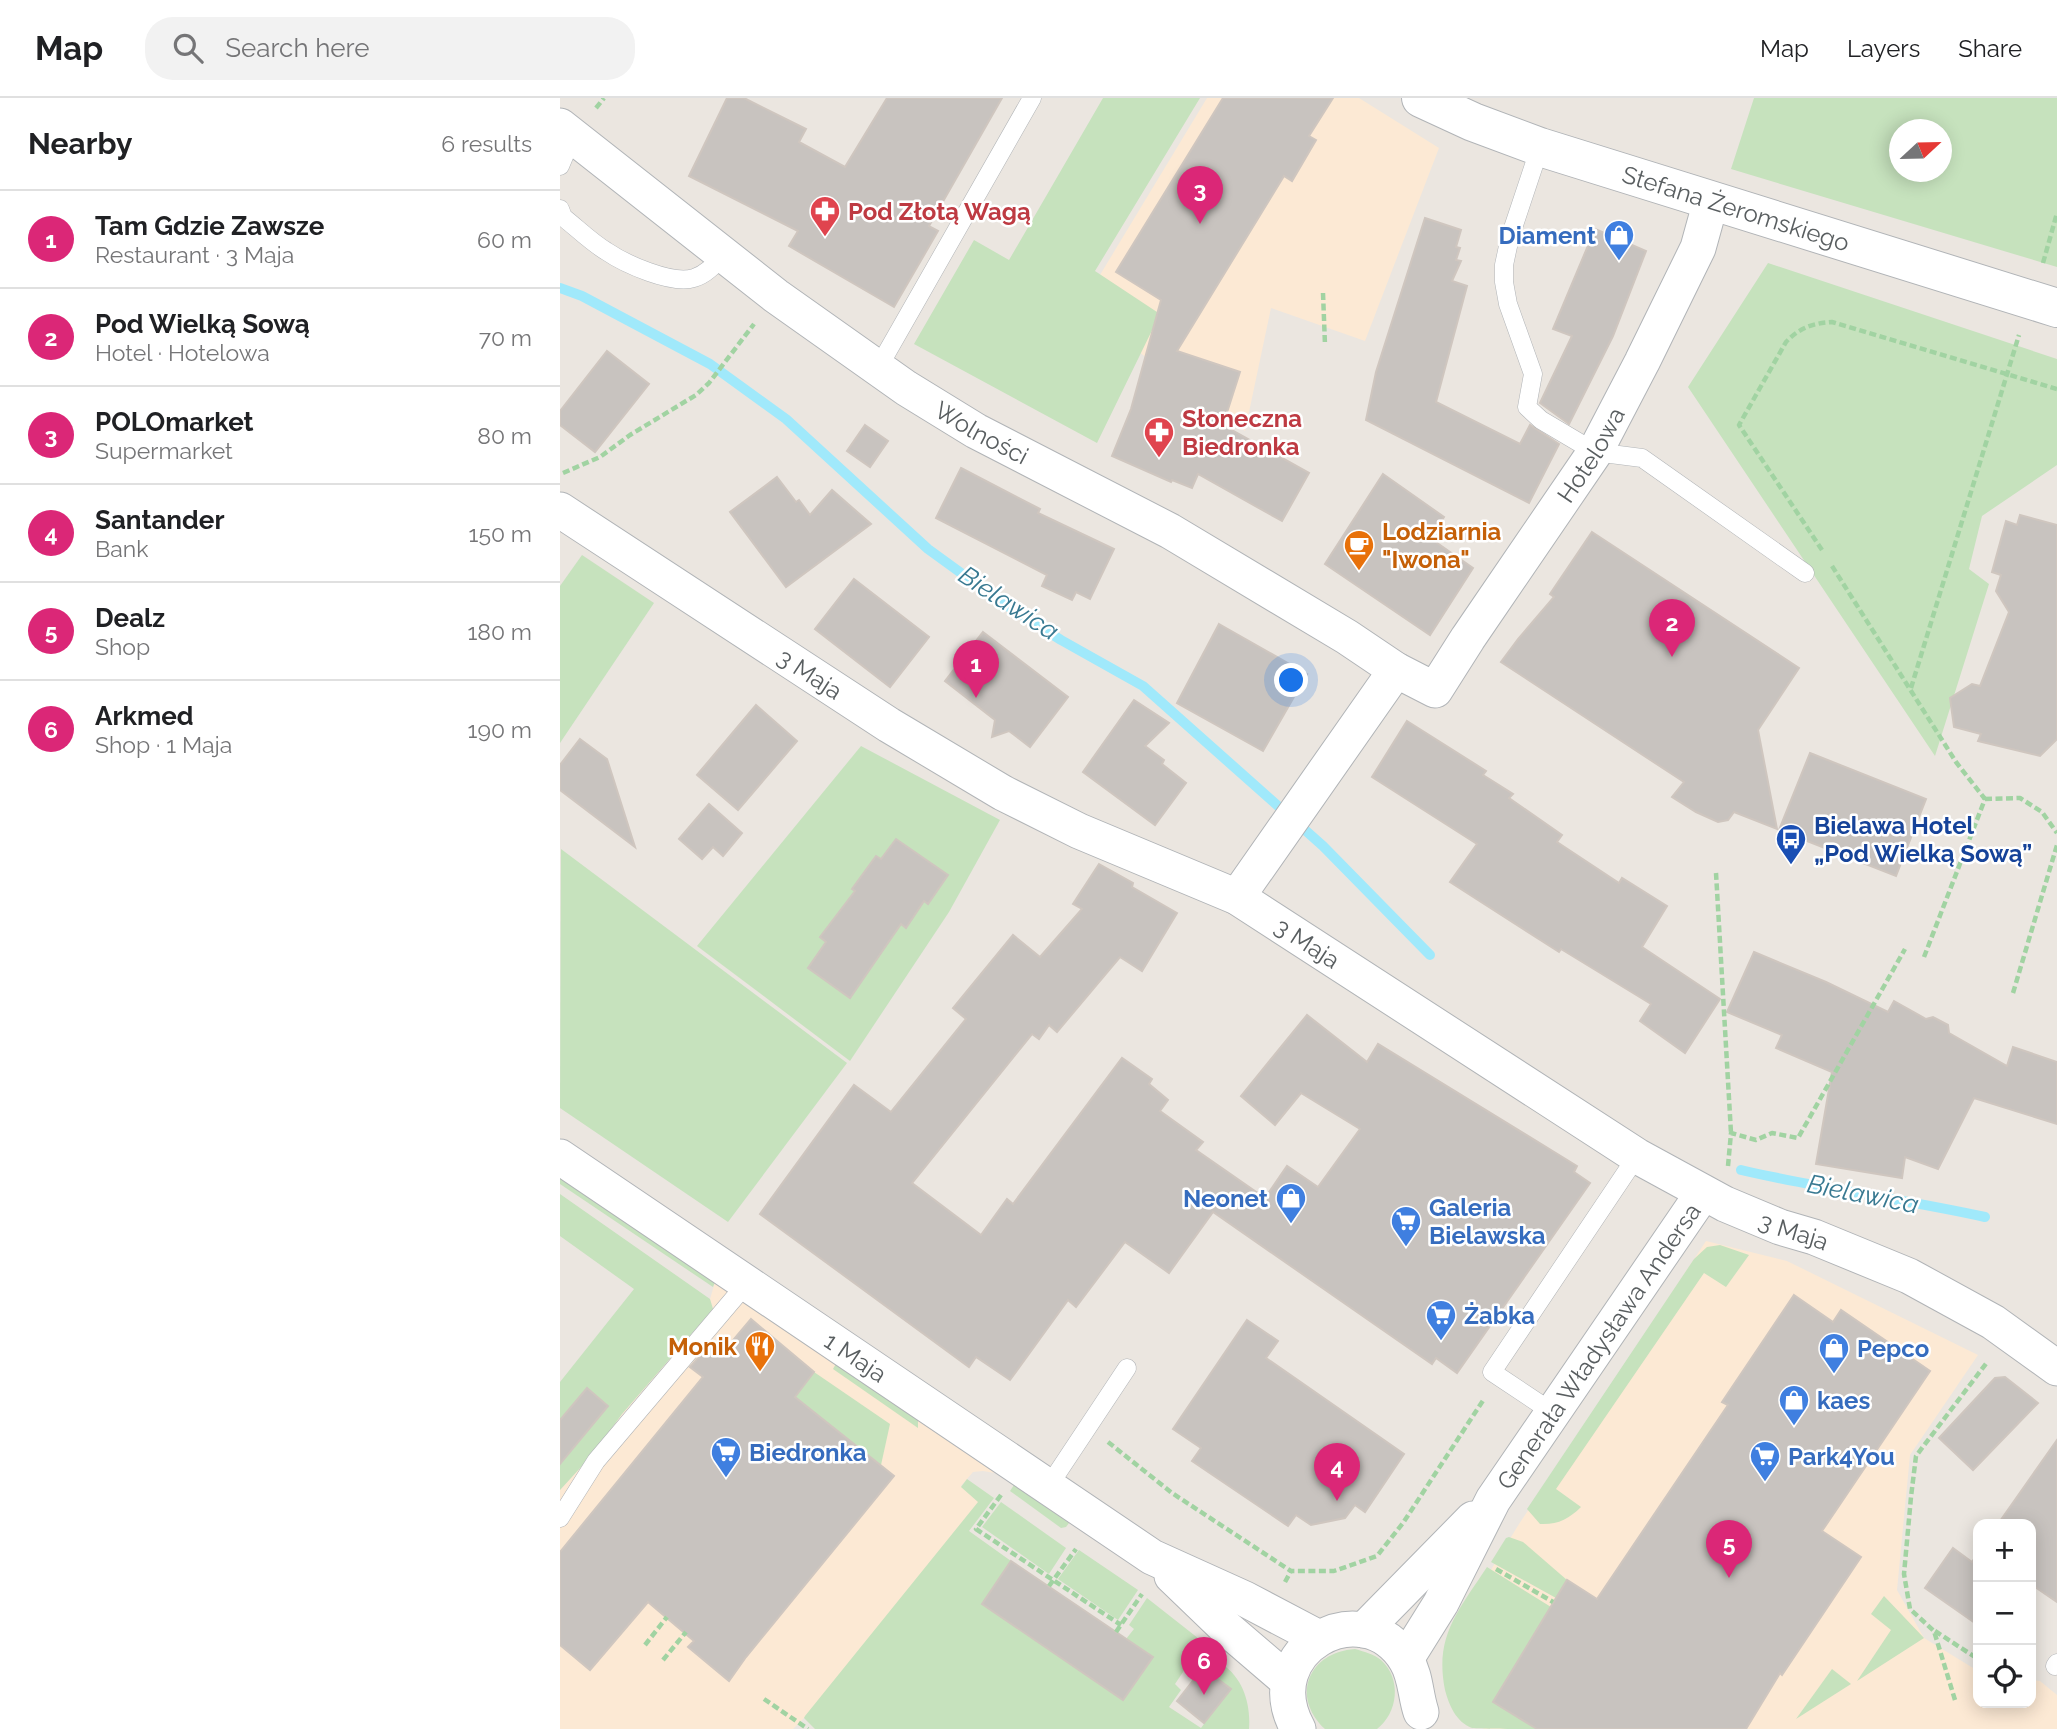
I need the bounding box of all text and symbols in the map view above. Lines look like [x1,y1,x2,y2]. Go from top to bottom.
search box [145,17,635,80]
text: Map [35,29,103,68]
icon: search [169,29,207,67]
text: Search here [225,33,370,63]
text: Map [1760,34,1809,63]
text: Layers [1847,34,1920,63]
text: Share [1958,34,2022,63]
north arrow [1889,119,1952,182]
text: Nearby [28,126,132,161]
text: 6 results [441,130,532,157]
street label: Stefana Żeromskiego [1619,159,1853,257]
pin: 3 [1177,166,1223,224]
pharmacy icon: Pod Złotą Wagą [808,194,842,238]
place label: Pod Złotą Wagą [848,197,1031,226]
text: Tam Gdzie Zawsze [95,211,324,241]
shop icon: Diament [1602,218,1636,262]
place label: Diament [1499,221,1596,250]
text: 1 [45,226,57,253]
text: 60 m [477,226,532,253]
text: Restaurant · 3 Maja [95,241,294,268]
text: Pod Wielką Sową [95,309,310,339]
text: 2 [45,324,57,351]
text: 70 m [479,324,532,351]
text: Hotel · Hotelowa [95,339,270,366]
street label: Wolności [930,395,1033,470]
street label: Hotelowa [1550,402,1630,508]
place label: Słoneczna Biedronka [1182,404,1302,461]
text: POLOmarket [95,407,254,437]
pharmacy icon: Słoneczna Biedronka [1142,415,1176,459]
text: 3 [45,422,57,449]
text: 80 m [477,422,532,449]
text: Supermarket [95,437,233,464]
text: Santander [95,505,224,535]
place label: Lodziarnia "Iwona" [1382,517,1502,574]
text: 4 [44,520,58,547]
text: 150 m [469,520,532,547]
cafe icon: Lodziarnia "Iwona" [1342,528,1376,572]
text: Bank [95,535,148,562]
water label: Bielawica [954,560,1064,646]
pin: 2 [1649,599,1695,657]
text: Dealz [95,603,165,633]
text: 5 [45,618,57,645]
text: 180 m [467,618,532,645]
text: Shop [95,633,150,660]
pin: 1 [953,640,999,698]
street label: 3 Maja [772,642,848,705]
your location [1274,663,1308,697]
text: Arkmed [95,701,194,731]
text: 6 [44,716,58,743]
text: 190 m [468,716,532,743]
text: Shop · 1 Maja [95,731,232,758]
place label: Bielawa Hotel „Pod Wielką Sową” [1814,811,2032,868]
bus stop icon: Bielawa Hotel „Pod Wielką Sową” [1774,822,1808,866]
street label: 3 Maja [1270,911,1345,974]
water label: Bielawica [1805,1169,1921,1219]
shop icon: Neonet [1274,1181,1308,1225]
place label: Neonet [1183,1184,1268,1213]
place label: Galeria Bielawska [1429,1193,1546,1250]
street label: Generała Władysława Andersa [1490,1197,1706,1495]
supermarket icon: Galeria Bielawska [1389,1204,1423,1248]
street label: 3 Maja [1755,1205,1833,1256]
supermarket icon: Żabka [1424,1298,1458,1342]
place label: Żabka [1464,1301,1535,1330]
street label: 1 Maja [819,1326,892,1388]
restaurant icon: Monik [743,1329,777,1373]
shop icon: Pepco [1817,1331,1851,1375]
place label: Monik [668,1332,738,1361]
place label: Pepco [1857,1334,1929,1363]
shop icon: kaes [1777,1383,1811,1427]
place label: kaes [1817,1386,1870,1415]
supermarket icon: Biedronka [709,1435,743,1479]
place label: Biedronka [749,1438,867,1467]
supermarket icon: Park4You [1748,1439,1782,1483]
place label: Park4You [1788,1442,1895,1471]
pin: 4 [1314,1443,1360,1501]
map controls [1973,1519,2036,1708]
button: + [1973,1519,2036,1582]
pin: 5 [1706,1520,1752,1578]
button: − [1973,1582,2036,1645]
pin: 6 [1181,1637,1227,1695]
button: locate [1973,1645,2036,1708]

